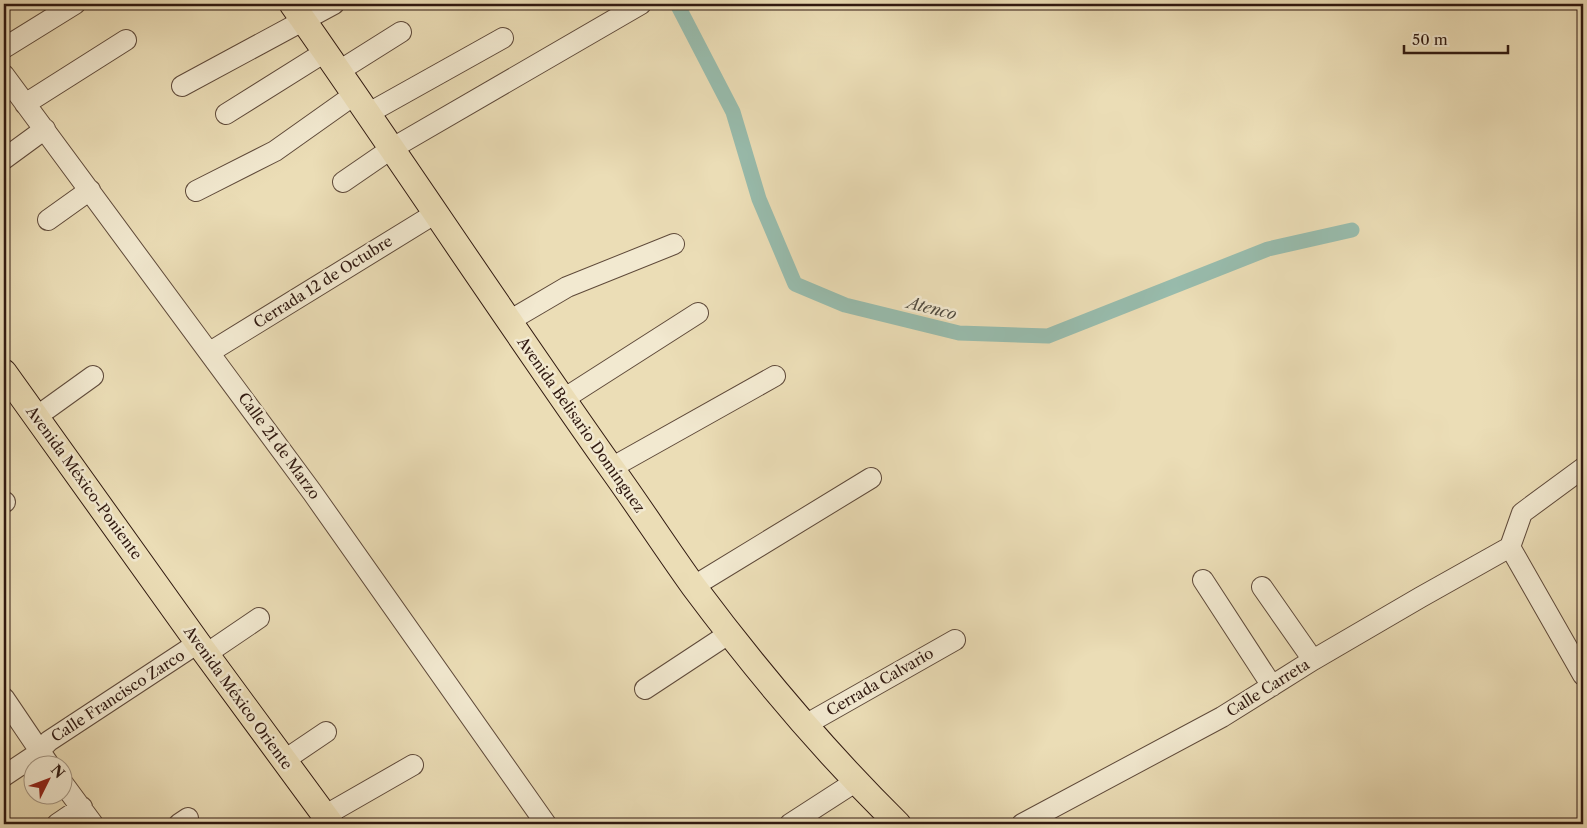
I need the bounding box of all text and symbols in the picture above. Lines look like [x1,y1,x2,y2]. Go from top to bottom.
scale bar [1404,22,1508,54]
text: 50 m [1412,30,1448,49]
street label: Cerrada 12 de Octubre [250,231,396,332]
water label: Atenco [902,292,959,324]
street label: Avenida Belisario Domínguez [513,332,650,516]
street label: Calle 21 de Marzo [234,389,325,503]
street label: Avenida México-Poniente [22,401,146,563]
street label: Avenida México Oriente [179,621,297,773]
street label: Cerrada Calvario [823,643,937,720]
street label: Calle Francisco Zarco [47,645,188,746]
street label: Calle Carreta [1223,654,1313,721]
north arrow [22,756,72,806]
text: N [47,761,68,782]

